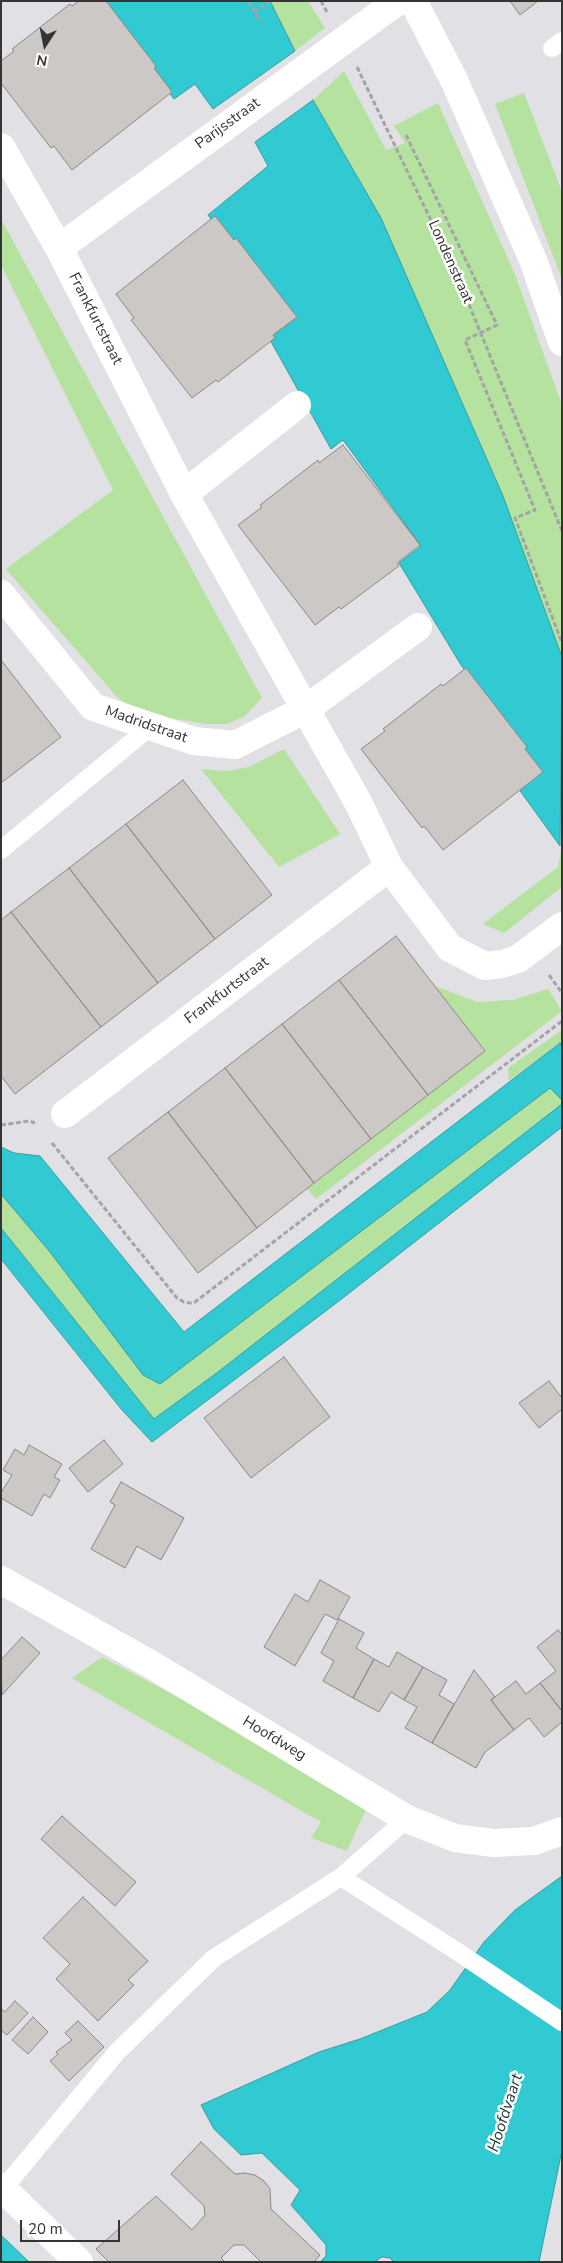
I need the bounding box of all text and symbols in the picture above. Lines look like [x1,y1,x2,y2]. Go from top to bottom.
north arrow [20,20,70,70]
text: N [35,50,49,71]
street label: Parijsstraat [192,95,264,153]
street label: Londenstraat [424,218,476,306]
street label: Frankfurtstraat [64,270,126,368]
street label: Madridstraat [102,702,190,748]
street label: Frankfurtstraat [181,954,273,1028]
street label: Hoofdweg [239,1713,309,1765]
water label: Hoofdvaart [484,2071,528,2155]
scale bar [22,2210,122,2242]
text: 20 m [28,2219,63,2239]

